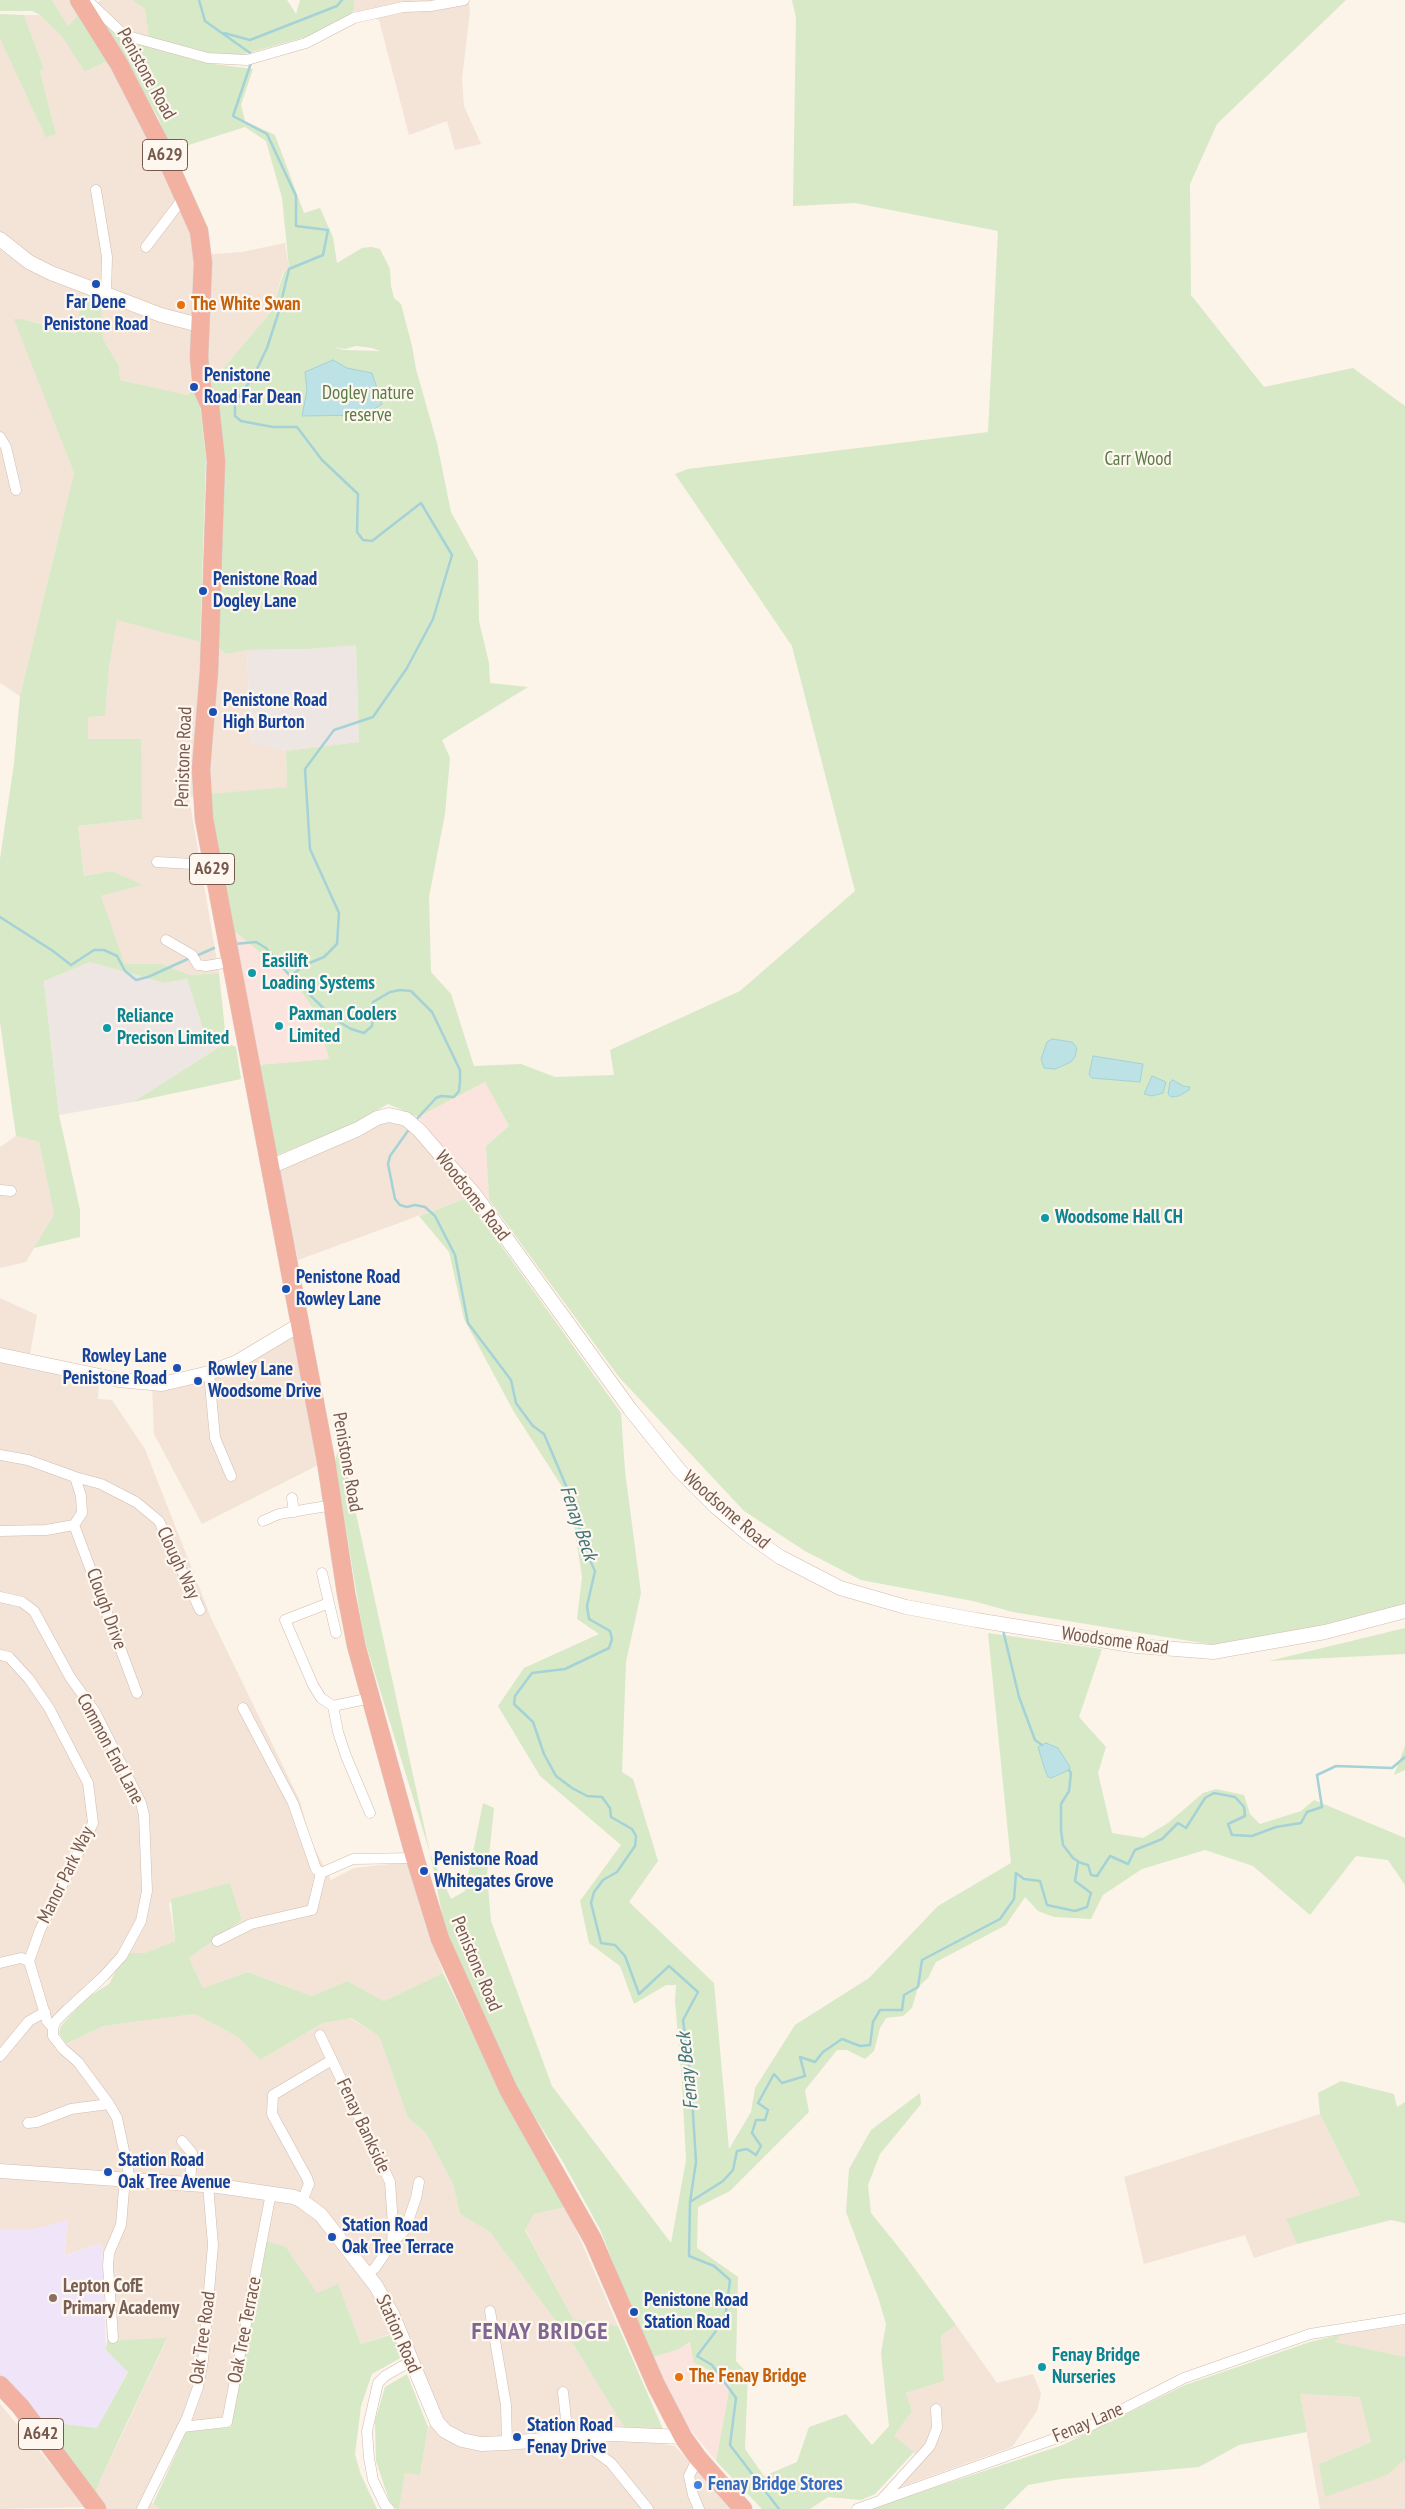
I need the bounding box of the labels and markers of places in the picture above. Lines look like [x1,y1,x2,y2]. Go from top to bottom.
marker: Far Dene Penistone Road [90,278,102,290]
place label: Far Dene Penistone Road [44,292,148,336]
place label: The White Swan [191,294,301,316]
marker: The White Swan [175,299,187,311]
place label: Penistone Road Far Dean [204,365,301,409]
marker: Penistone Road Far Dean [188,381,200,393]
place label: Penistone Road Dogley Lane [213,569,317,613]
marker: Penistone Road Dogley Lane [197,585,209,597]
place label: Penistone Road High Burton [223,690,327,734]
marker: Penistone Road High Burton [207,706,219,718]
place label: Easilift Loading Systems [262,951,375,995]
marker: Easilift Loading Systems [246,967,258,979]
place label: Paxman Coolers Limited [289,1004,397,1048]
place label: Reliance Precison Limited [117,1006,229,1050]
marker: Paxman Coolers Limited [273,1020,285,1032]
marker: Reliance Precison Limited [101,1022,113,1034]
place label: Woodsome Hall CH [1055,1207,1183,1229]
marker: Woodsome Hall CH [1039,1212,1051,1224]
place label: Penistone Road Rowley Lane [296,1267,400,1311]
marker: Penistone Road Rowley Lane [280,1283,292,1295]
place label: Rowley Lane Penistone Road [63,1346,167,1390]
place label: Rowley Lane Woodsome Drive [208,1359,321,1403]
marker: Rowley Lane Penistone Road [171,1362,183,1374]
marker: Rowley Lane Woodsome Drive [192,1375,204,1387]
place label: Penistone Road Whitegates Grove [434,1849,554,1893]
marker: Penistone Road Whitegates Grove [418,1865,430,1877]
place label: Station Road Oak Tree Avenue [118,2150,231,2194]
marker: Station Road Oak Tree Avenue [102,2166,114,2178]
place label: Station Road Oak Tree Terrace [342,2215,454,2259]
marker: Station Road Oak Tree Terrace [326,2231,338,2243]
place label: Lepton CofE Primary Academy [63,2276,179,2320]
place label: Penistone Road Station Road [644,2290,748,2334]
marker: Lepton CofE Primary Academy [47,2292,59,2304]
marker: Penistone Road Station Road [628,2306,640,2318]
place label: Fenay Bridge Nurseries [1052,2345,1140,2389]
marker: Fenay Bridge Nurseries [1036,2361,1048,2373]
place label: The Fenay Bridge [689,2366,807,2388]
marker: The Fenay Bridge [673,2371,685,2383]
place label: Station Road Fenay Drive [527,2415,613,2459]
marker: Station Road Fenay Drive [511,2431,523,2443]
place label: Fenay Bridge Stores [708,2474,843,2496]
marker: Fenay Bridge Stores [692,2479,704,2491]

